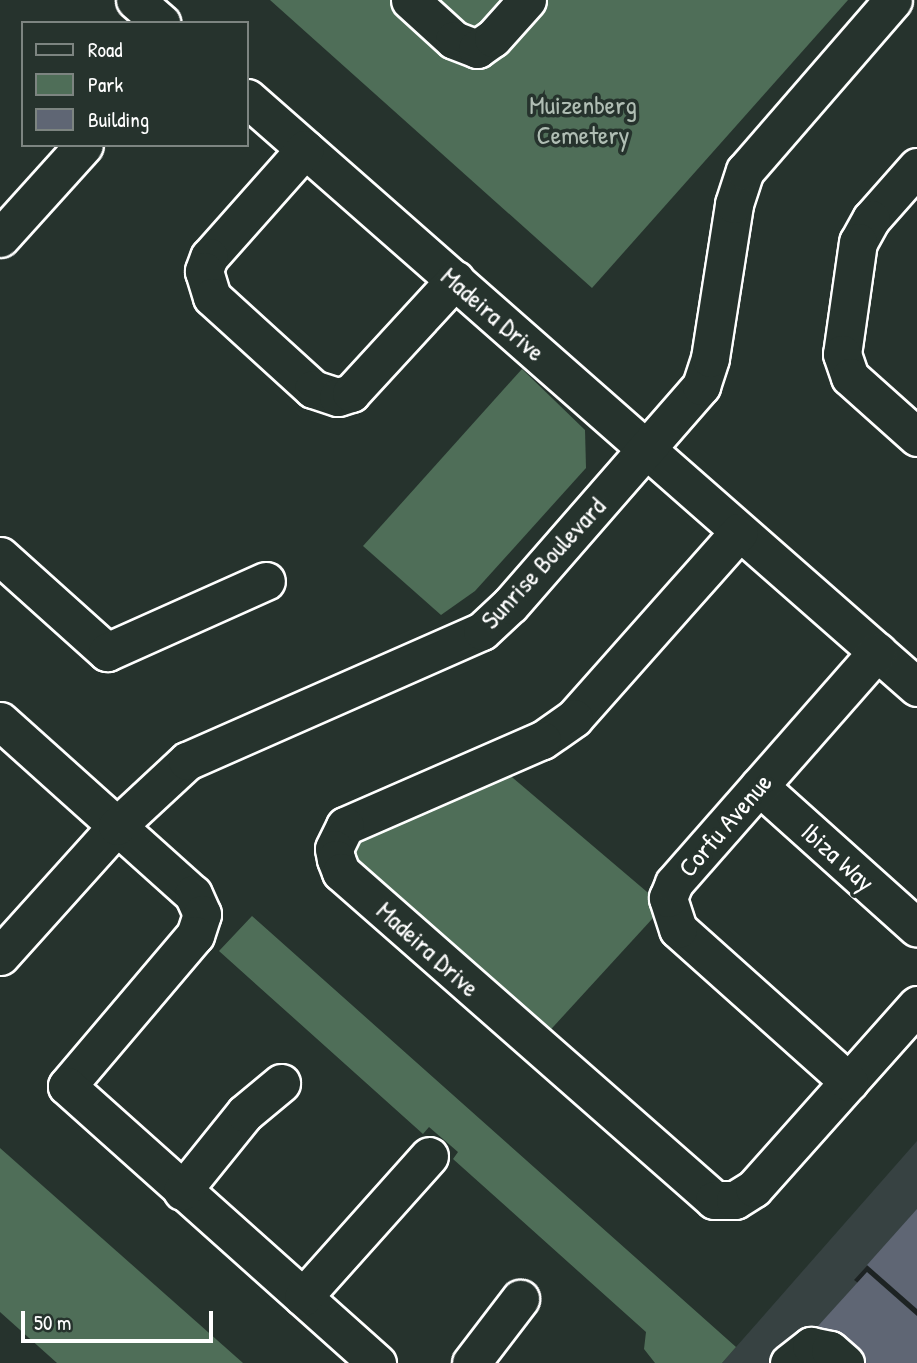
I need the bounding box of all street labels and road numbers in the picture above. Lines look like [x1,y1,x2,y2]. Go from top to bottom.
street label: Madeira Drive [435,261,551,367]
street label: Sunrise Boulevard [474,491,612,635]
street label: Corfu Avenue [672,767,778,883]
street label: Ibiza Way [795,816,881,898]
street label: Madeira Drive [370,895,486,1003]

